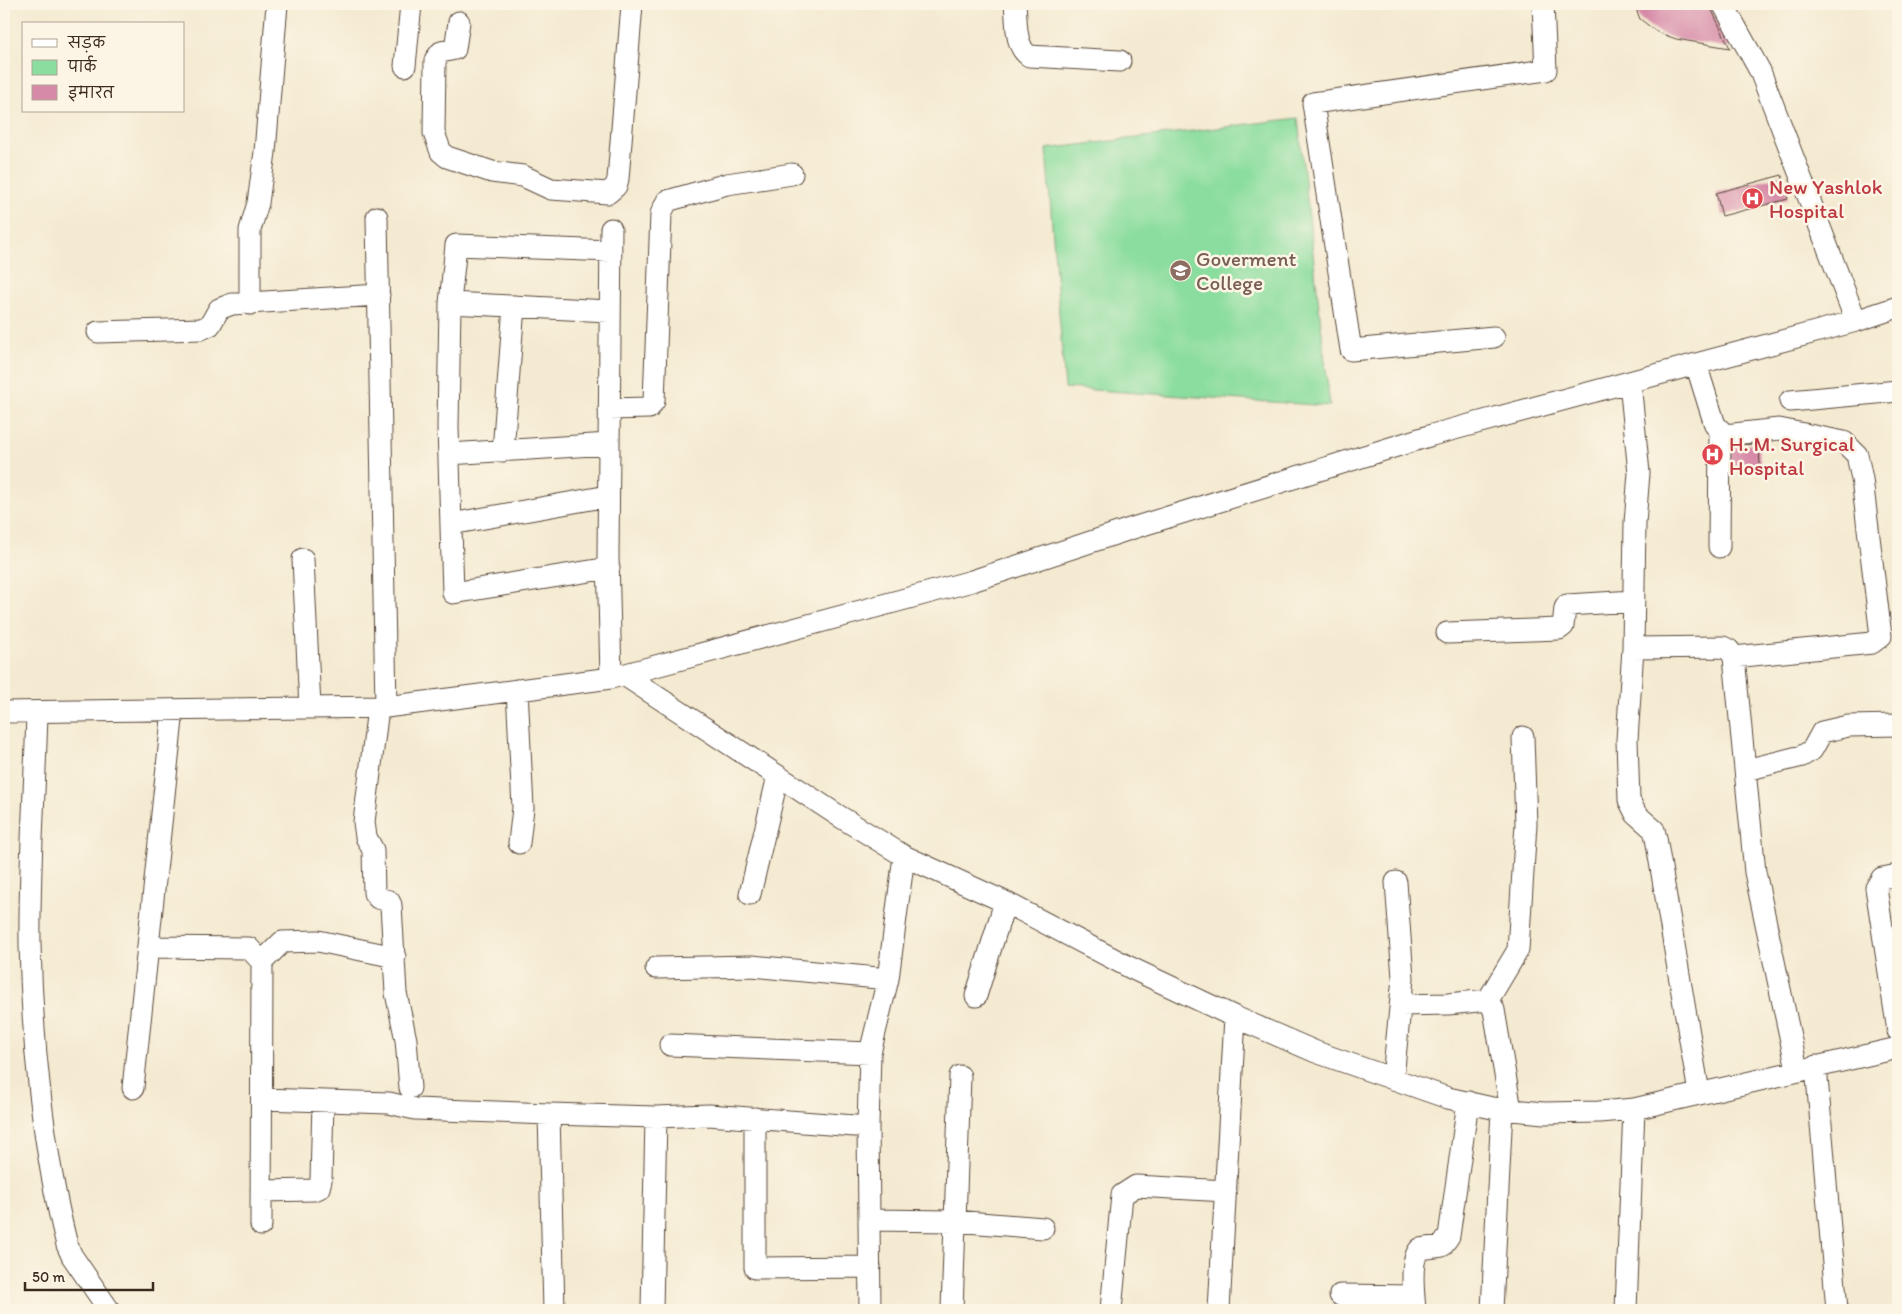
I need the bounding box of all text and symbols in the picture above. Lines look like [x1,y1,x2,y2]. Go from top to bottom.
legend [22,22,185,112]
text: सड़क [67,34,106,53]
text: पार्क [67,55,98,76]
text: इमारत [68,84,115,102]
place label: New Yashlok Hospital [1769,174,1883,223]
hospital icon: New Yashlok Hospital [1741,186,1765,210]
place label: Goverment College [1196,246,1297,295]
school or university icon: Goverment College [1168,258,1192,282]
place label: H. M. Surgical Hospital [1729,431,1855,480]
hospital icon: H. M. Surgical Hospital [1701,443,1725,467]
scale bar [25,1259,152,1291]
text: 50 m [32,1268,65,1286]

